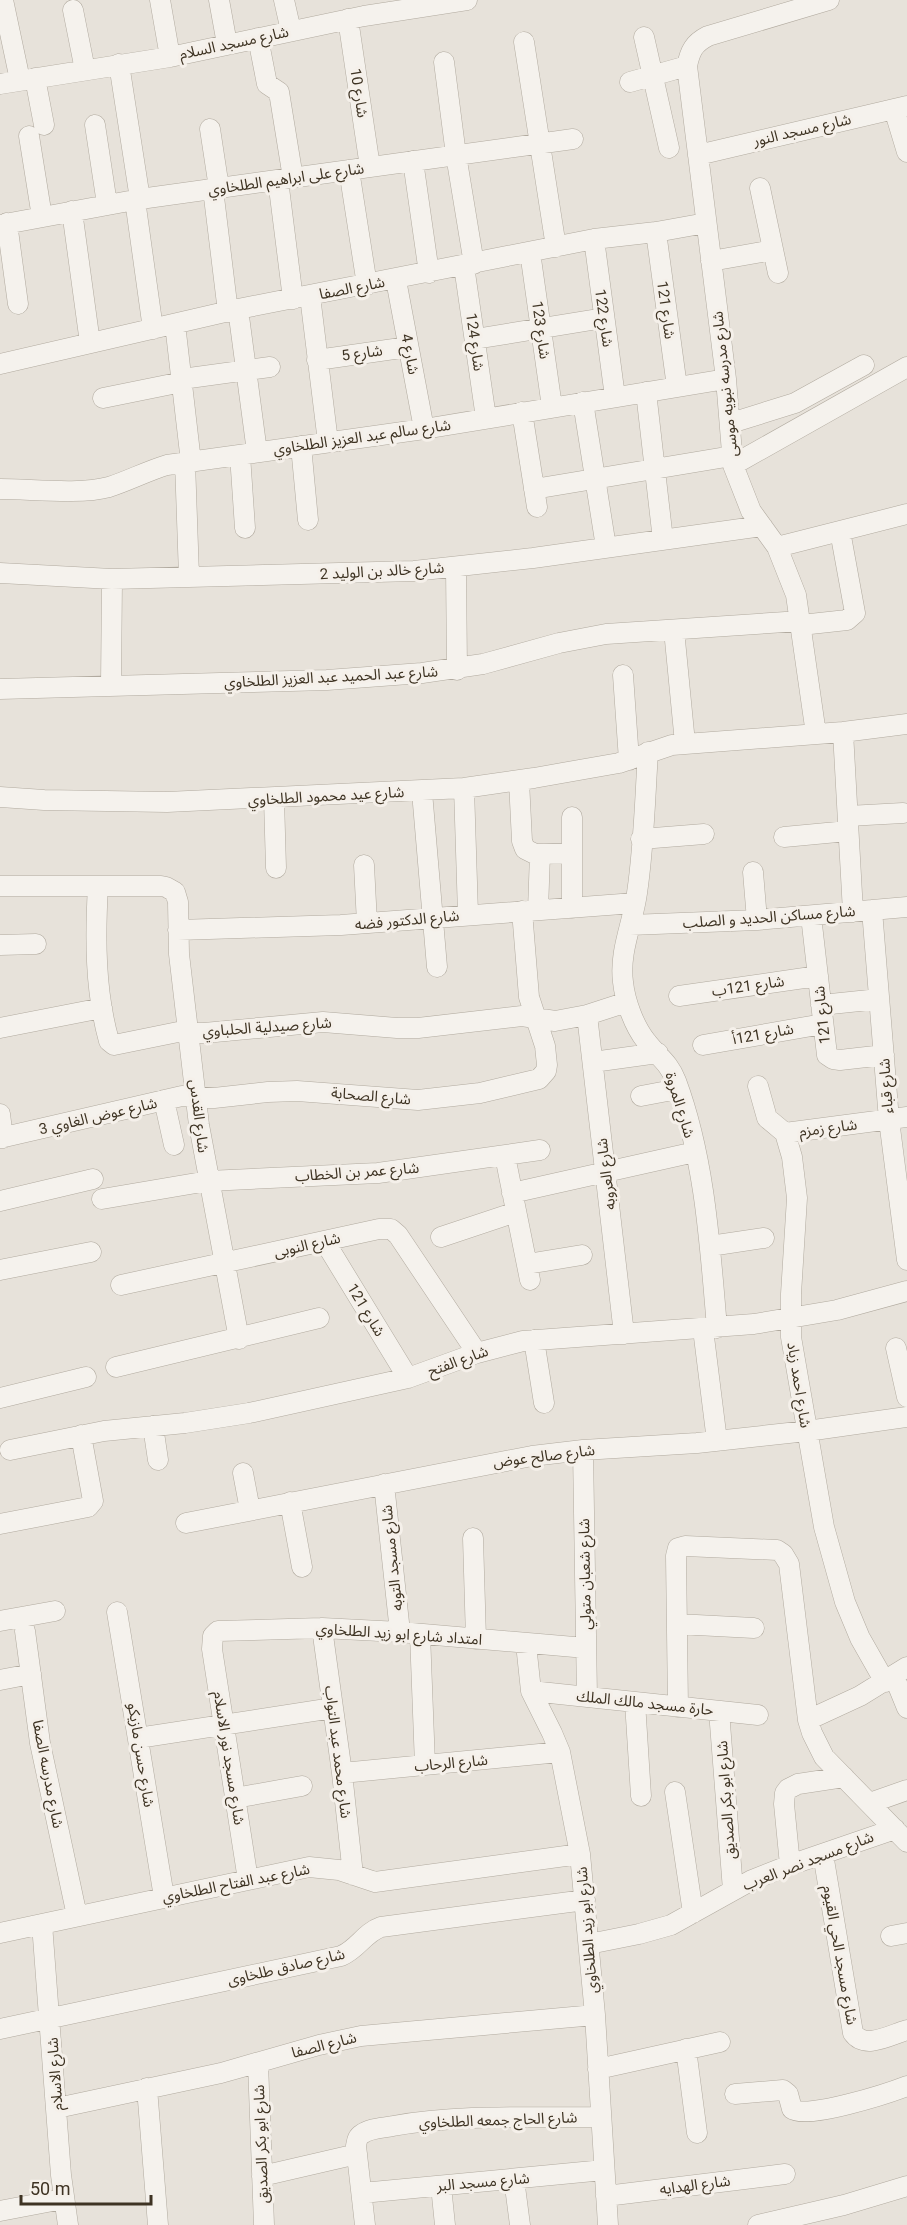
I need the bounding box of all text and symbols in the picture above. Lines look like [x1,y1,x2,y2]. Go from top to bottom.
street label: شارع مسجد السلام [178,23,291,66]
street label: شارع 10 [343,67,372,120]
street label: شارع مسجد النور [750,110,854,153]
street label: شارع على ابراهيم الطلخاوي [207,159,366,202]
street label: شارع الصفا [318,273,387,306]
street label: شارع 121 [650,280,679,341]
street label: شارع 122 [588,288,617,349]
street label: شارع 123 [525,300,554,361]
street label: شارع مدرسه نبويه موسى [708,310,745,458]
street label: شارع 124 [459,312,488,373]
street label: شارع 4 [394,332,423,377]
street label: شارع 5 [340,341,384,368]
street label: شارع سالم عبد العزيز الطلخاوي [272,416,453,461]
street label: شارع خالد بن الوليد 2 [319,559,445,586]
street label: شارع عبد الحميد عبد العزيز الطلخاوي [224,662,439,695]
street label: شارع عيد محمود الطلخاوي [247,783,405,812]
street label: شارع مساكن الحديد و الصلب [682,902,856,935]
street label: شارع الدكتور فضه [354,906,460,937]
street label: شارع 121ب [711,972,786,1003]
street label: شارع 121 [810,985,837,1045]
street label: شارع صيدلية الحلباوي [202,1013,333,1043]
street label: شارع 121أ [731,1020,796,1051]
street label: شارع قباء [875,1057,900,1114]
street label: شارع المروة [659,1070,699,1141]
street label: شارع القدس [183,1078,212,1154]
street label: شارع الصحابة [330,1084,412,1111]
street label: شارع عوض الغاوي 3 [37,1094,160,1141]
street label: شارع زمزم [798,1115,859,1143]
street label: شارع العروبه [593,1136,622,1211]
street label: شارع عمر بن الخطاب [294,1159,420,1188]
street label: شارع النوبى [272,1229,343,1264]
street label: شارع 121 [341,1280,389,1341]
street label: شارع احمد زياد [780,1341,815,1430]
street label: شارع الفتح [425,1342,492,1383]
street label: شارع صالح عوض [492,1441,597,1474]
street label: شارع مسجد التوبه [377,1504,409,1612]
street label: شارع شعبان متولي [575,1518,598,1630]
street label: امتداد شارع ابو زيد الطلخاوي [315,1619,483,1652]
street label: شارع محمد عبد التواب [318,1685,355,1820]
street label: حارة مسجد مالك الملك [575,1687,715,1719]
street label: شارع مسجد نور الاسلام [207,1690,249,1827]
street label: شارع حسن مازيكو [121,1701,158,1809]
street label: شارع مدرسه الصفا [26,1718,67,1831]
street label: شارع ابو بكر الصديق [713,1740,742,1860]
street label: شارع الرحاب [413,1751,489,1778]
street label: شارع مسجد نصر العرب [740,1828,877,1897]
street label: شارع عبد الفتاح الطلخاوي [161,1860,312,1909]
street label: شارع ابو زيد الطلخاوي [572,1865,604,1994]
street label: شارع مسجد الحي القيوم [816,1884,861,2027]
street label: شارع صادق طلخاوى [225,1945,347,1992]
street label: شارع الصفا [290,2028,359,2065]
street label: شارع الاسلام [43,2036,70,2111]
street label: شارع ابو بكر الصديق [250,2084,275,2204]
street label: شارع الحاج جمعه الطلخاوي [418,2108,578,2135]
scale bar [21,2168,152,2206]
street label: شارع مسجد البر [435,2169,531,2198]
street label: شارع الهدايه [658,2172,732,2201]
text: 50 m [30,2178,70,2199]

